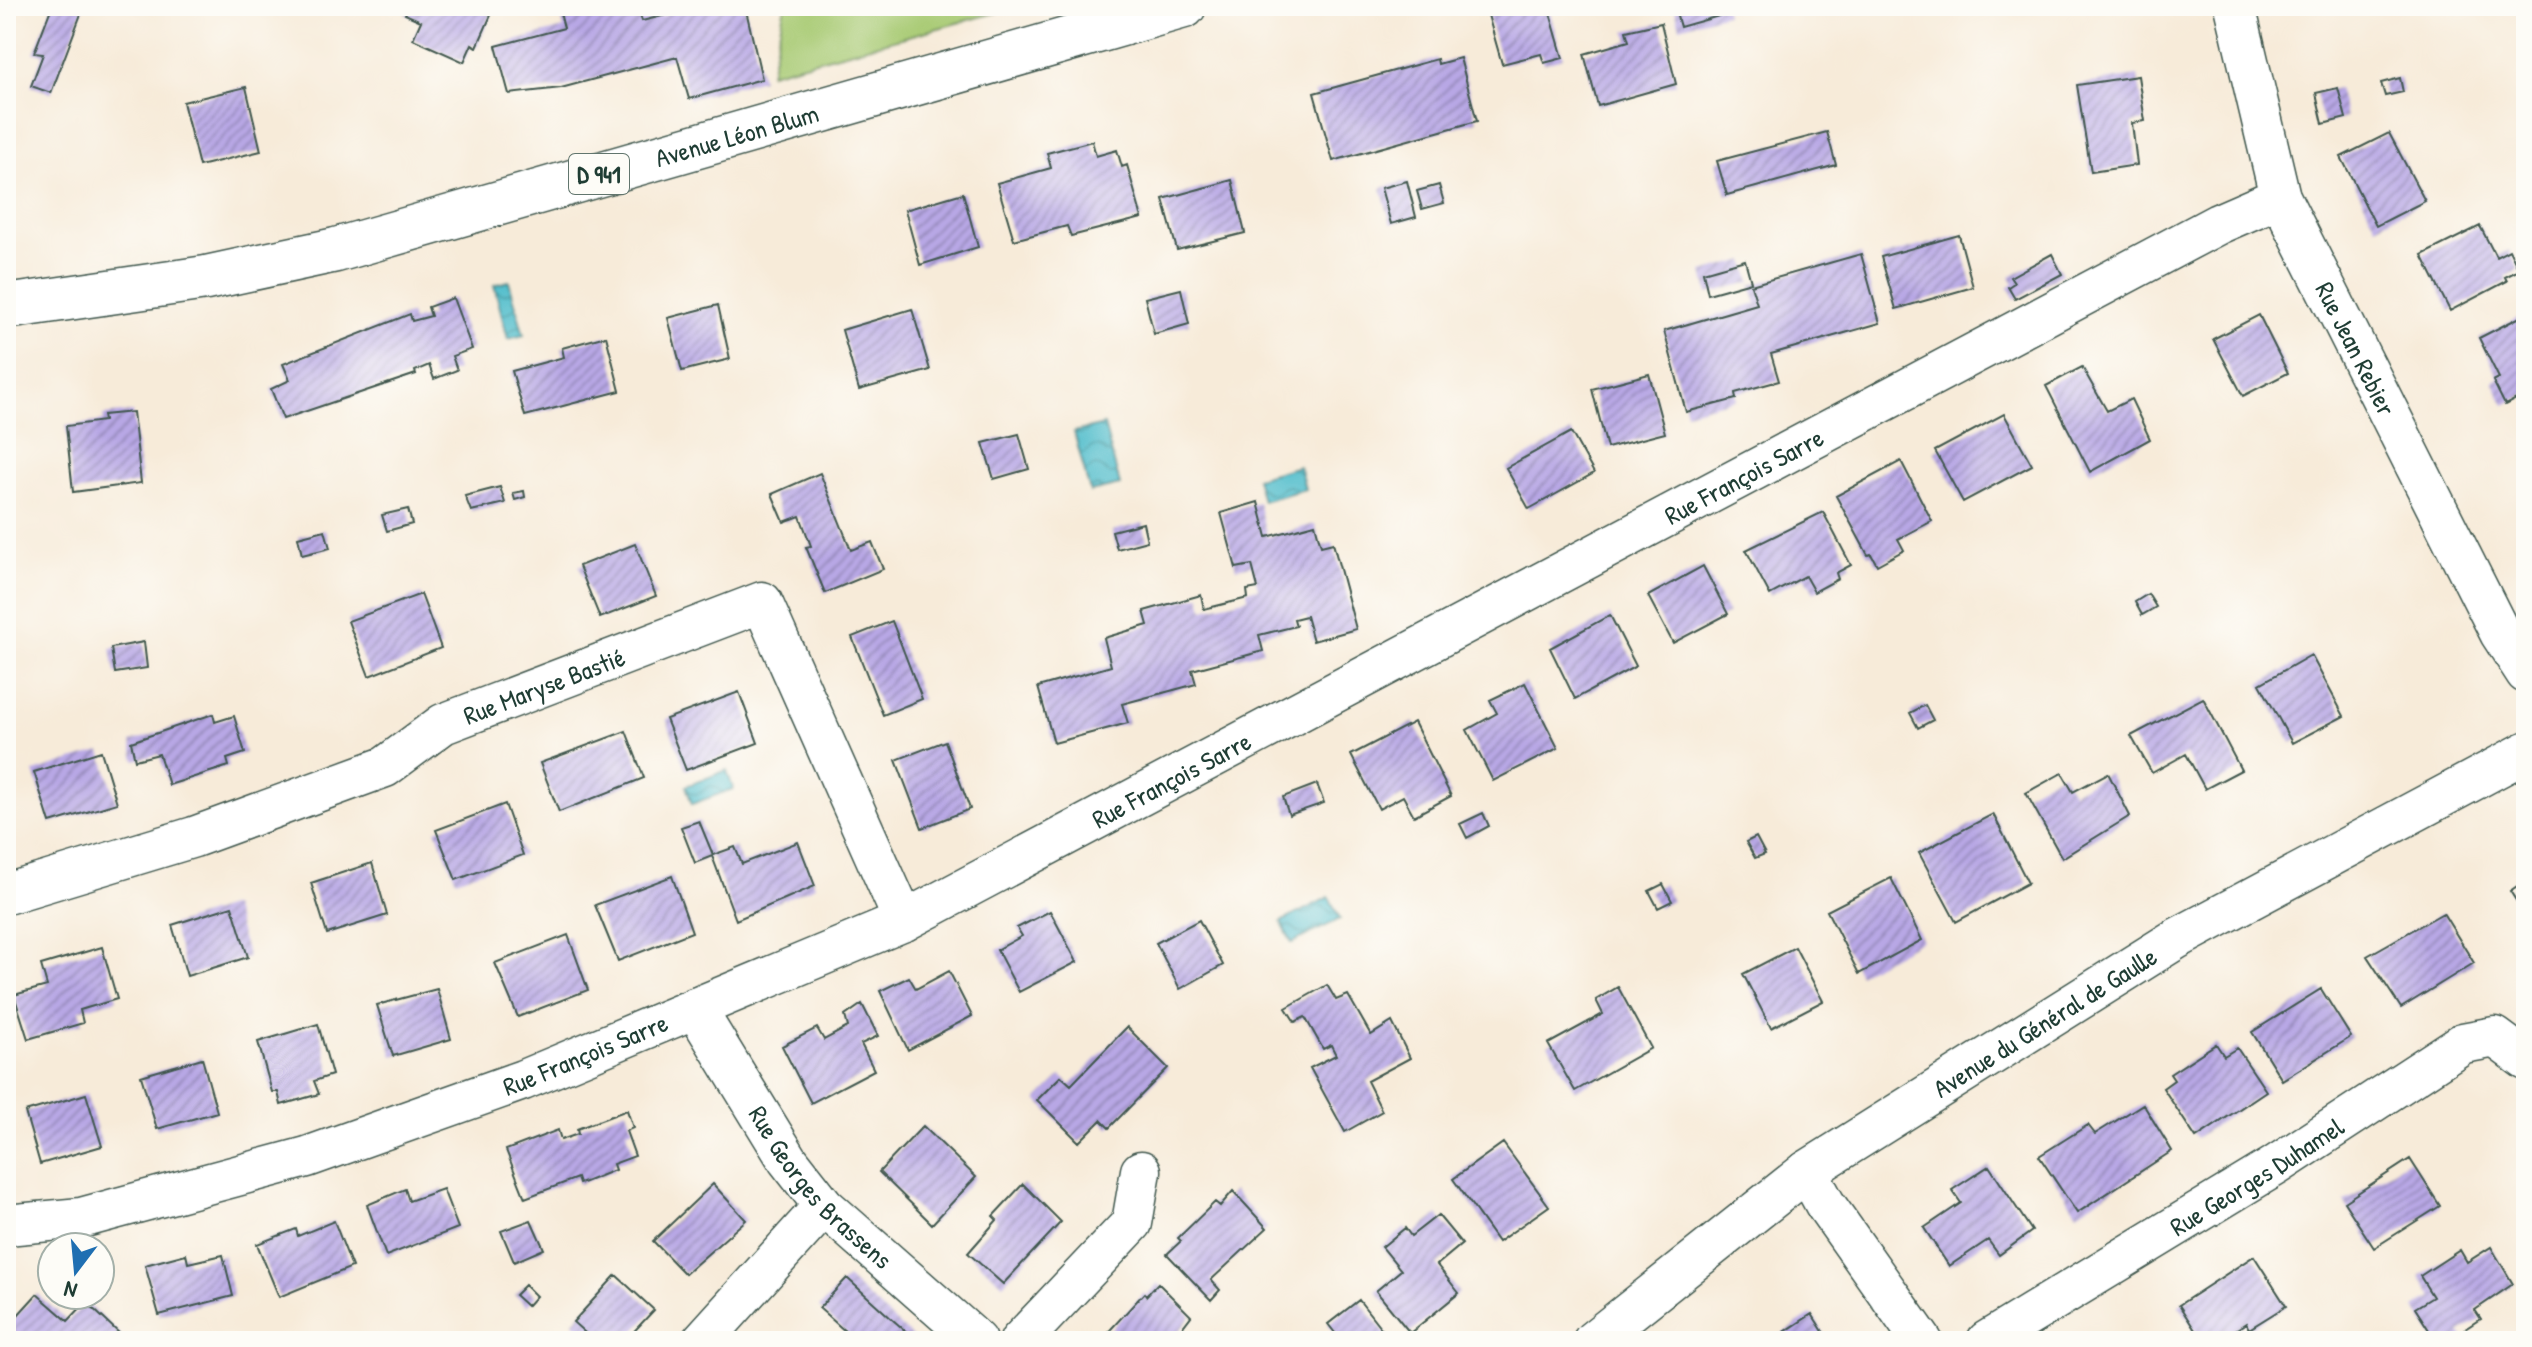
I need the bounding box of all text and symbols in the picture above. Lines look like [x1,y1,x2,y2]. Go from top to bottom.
street label: Avenue Léon Blum [651,95,822,175]
road number: D 941 [569,154,629,194]
street label: Rue Jean Rebier [2308,276,2405,421]
street label: Rue François Sarre [1658,419,1829,532]
street label: Rue Maryse Bastié [458,639,630,732]
street label: Rue François Sarre [1086,723,1257,836]
street label: Avenue du Général de Gaulle [1926,938,2163,1105]
street label: Rue François Sarre [498,1004,673,1103]
street label: Rue Georges Brassens [741,1099,900,1276]
street label: Rue Georges Duhamel [2163,1108,2350,1243]
north arrow [36,1231,116,1311]
text: N [60,1274,80,1306]

